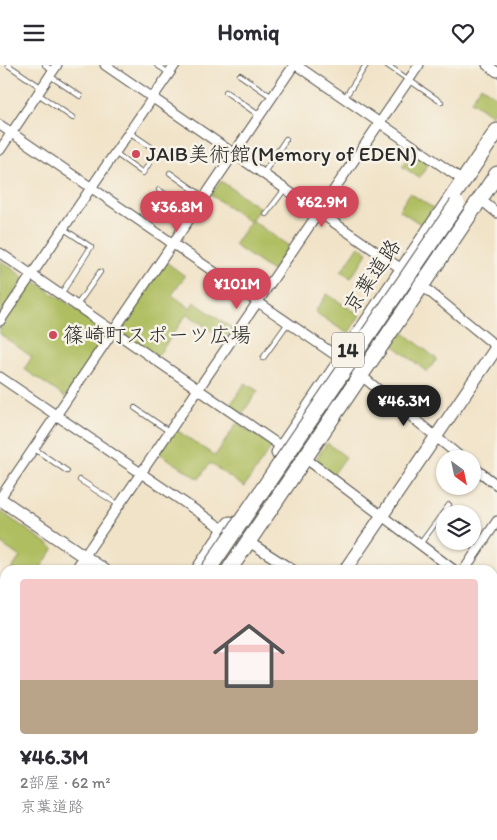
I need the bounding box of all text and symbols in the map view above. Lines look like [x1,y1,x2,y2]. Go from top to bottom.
icon: menu [20,19,48,47]
text: Homiq [218,19,279,46]
icon: heart [449,19,477,47]
place label: JAIB美術館(Memory of EDEN) [146,141,417,166]
marker: JAIB美術館(Memory of EDEN) [130,148,142,160]
pin: ¥62.9M [281,185,363,228]
pin: ¥36.8M [136,191,218,233]
text: ¥62.9M [297,192,347,211]
text: ¥36.8M [151,197,203,216]
street label: 京葉道路 [338,234,405,318]
pin: ¥101M [202,267,272,310]
text: ¥101M [214,274,260,293]
place label: 篠崎町スポーツ広場 [63,322,252,347]
marker: 篠崎町スポーツ広場 [47,329,59,341]
road number: 14 [332,333,364,367]
pin: ¥46.3M [363,385,445,427]
text: ¥46.3M [378,391,430,410]
north arrow [436,450,481,495]
map controls [436,450,481,550]
button: layers [436,505,481,550]
icon: home [204,611,294,701]
text: ¥46.3M [20,744,89,769]
text: 2部屋 · 62 m² [20,773,110,792]
text: 京葉道路 [20,797,84,816]

